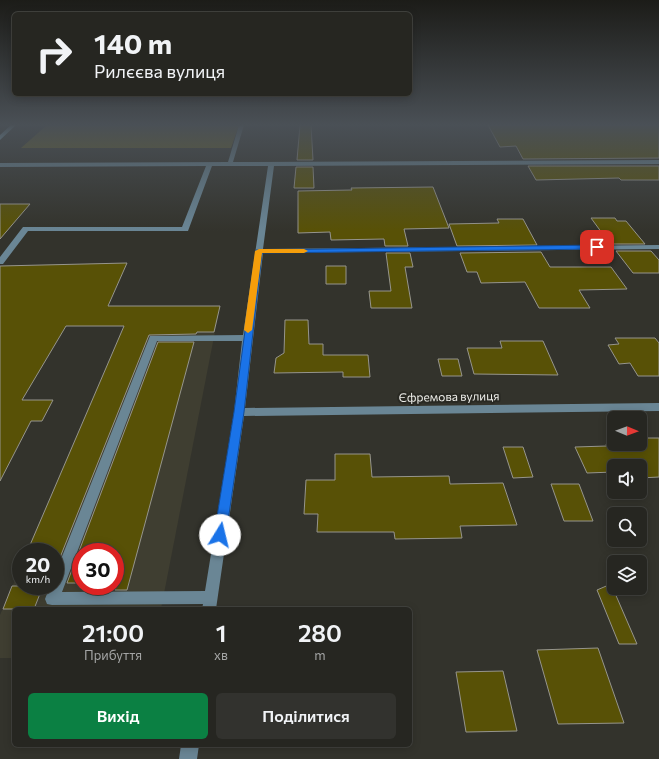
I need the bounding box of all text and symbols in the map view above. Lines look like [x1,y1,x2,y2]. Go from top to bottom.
text: 140 m [94,26,172,60]
icon: right [28,28,80,80]
text: Рилєєва вулиця [94,60,225,82]
pin [580,230,614,264]
icon: arrive [586,236,608,258]
street label: Єфремова вулиця [398,388,500,404]
north arrow [607,411,647,451]
map controls [607,411,647,595]
button: sound [607,459,647,499]
button: search [607,507,647,547]
position arrow [199,514,241,556]
speed limit sign: 30 [72,543,124,595]
text: 20 [26,552,50,576]
button: layers [607,555,647,595]
text: km/h [26,573,50,585]
text: 21:00 [82,618,144,647]
text: 1 [216,618,226,647]
text: 280 [298,618,342,647]
text: Прибуття [84,647,142,663]
text: хв [214,647,228,663]
text: m [314,647,326,663]
button: Вихід [28,693,208,739]
button: Поділитися [216,693,396,739]

